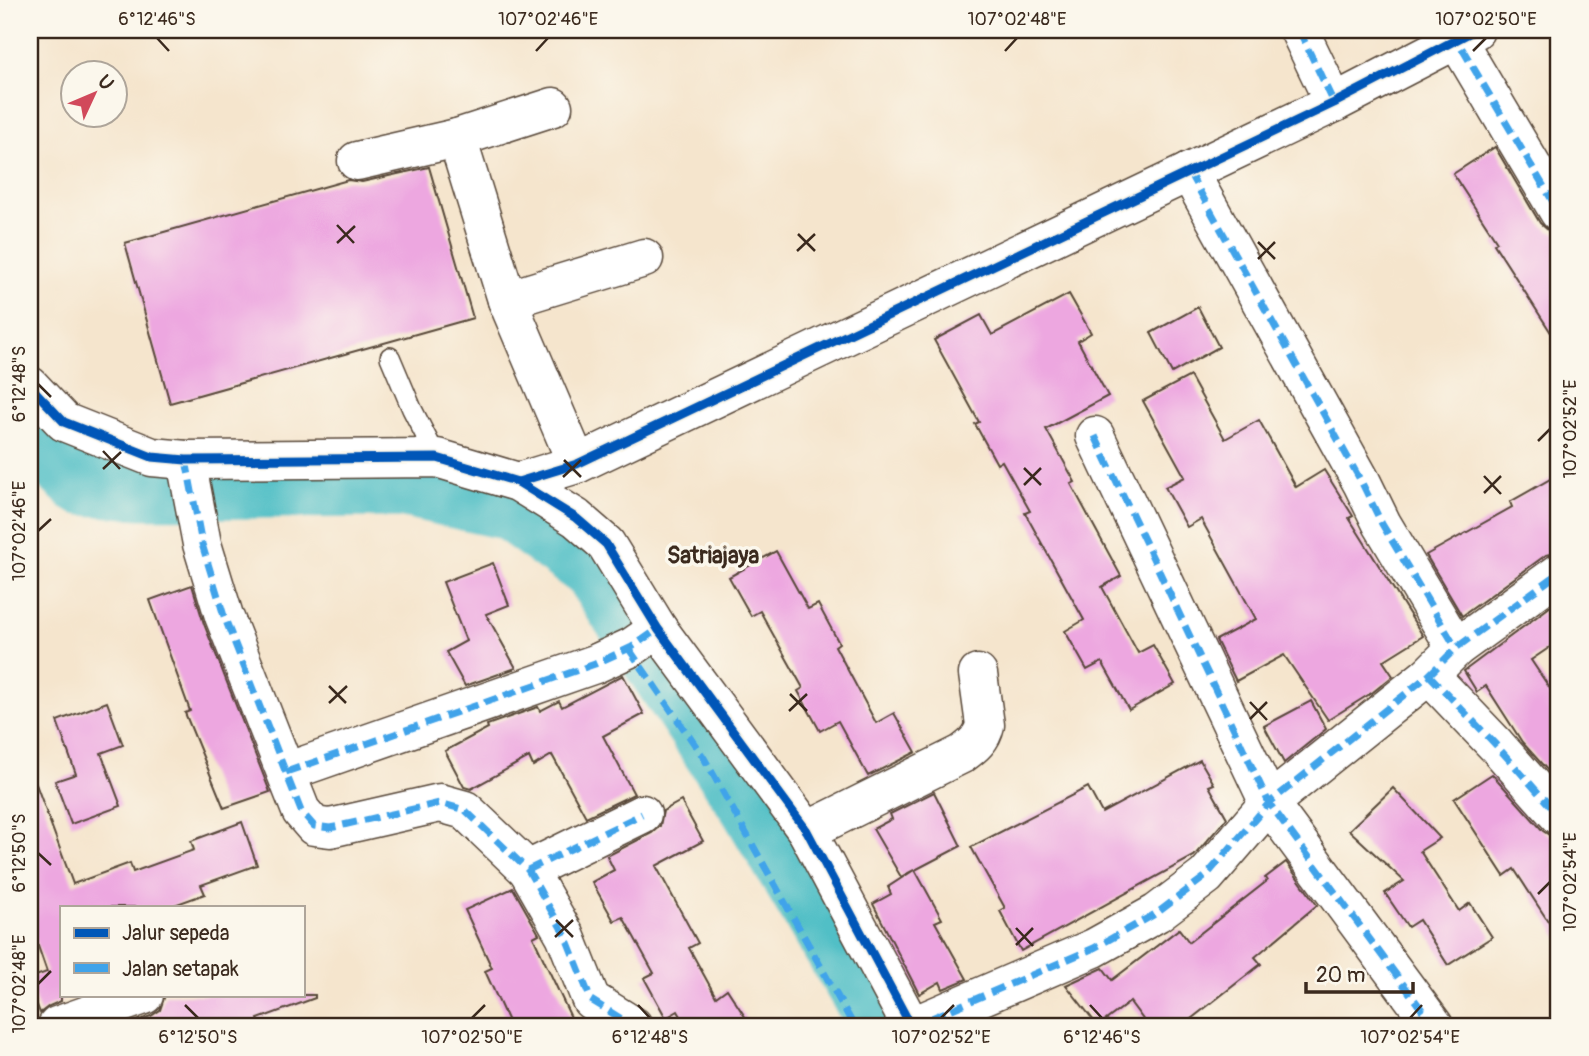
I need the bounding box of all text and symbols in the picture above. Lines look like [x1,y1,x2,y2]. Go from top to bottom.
text: 6°12'46"S [118,8,196,31]
text: 107°02'46"E [498,8,598,31]
text: 107°02'48"E [968,8,1066,31]
text: 107°02'50"E [1435,8,1537,31]
north arrow [60,60,130,130]
text: U [93,70,119,96]
text: 6°12'48"S [8,346,31,422]
text: 107°02'52"E [1559,379,1582,479]
text: 107°02'46"E [8,481,31,581]
district label: Satriajaya [667,541,759,570]
text: 6°12'50"S [8,814,31,892]
text: 107°02'54"E [1559,832,1582,932]
legend [60,906,304,996]
text: Jalur sepeda [122,920,230,947]
text: 107°02'48"E [8,935,31,1033]
scale bar [1306,951,1412,995]
text: Jalan setapak [122,956,239,983]
text: 20 m [1316,962,1365,989]
text: 6°12'50"S [159,1026,237,1049]
text: 107°02'50"E [421,1026,523,1049]
text: 6°12'48"S [612,1026,688,1049]
text: 107°02'52"E [891,1026,991,1049]
text: 6°12'46"S [1063,1026,1141,1049]
text: 107°02'54"E [1360,1026,1460,1049]

